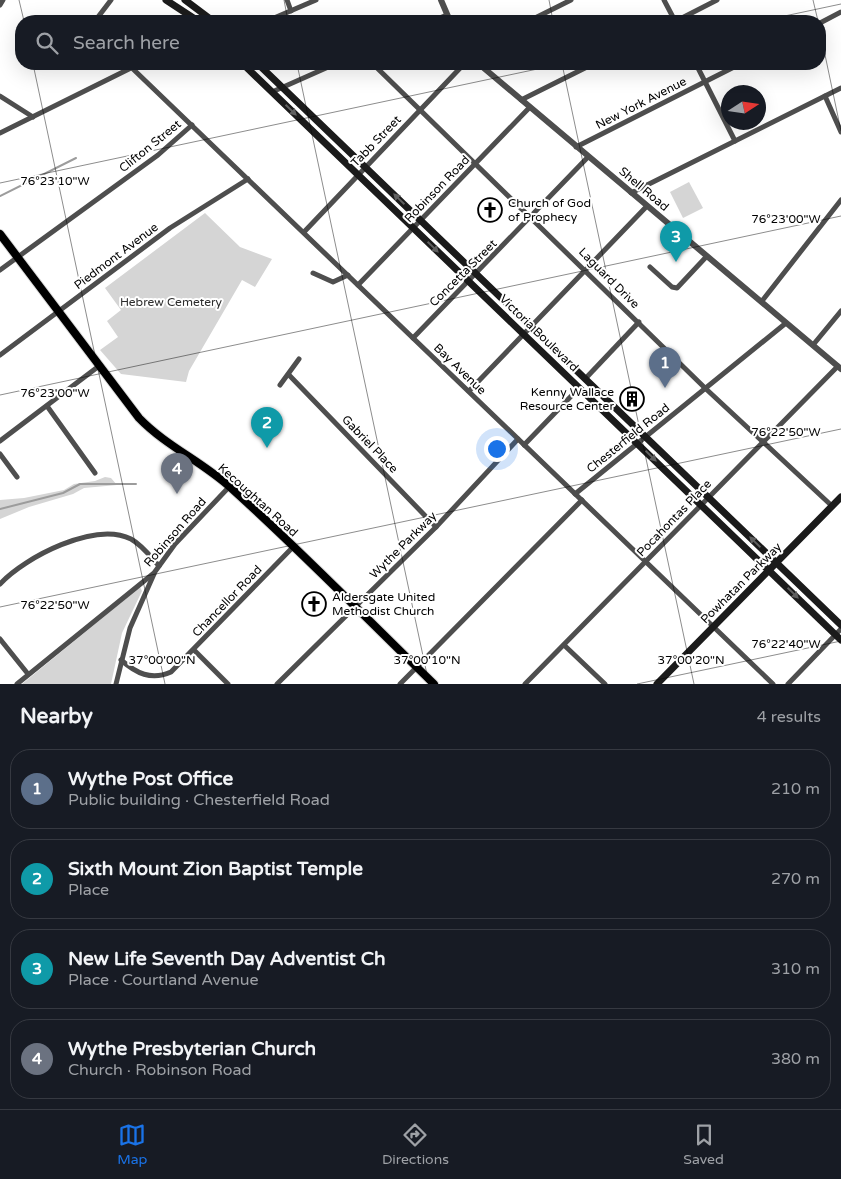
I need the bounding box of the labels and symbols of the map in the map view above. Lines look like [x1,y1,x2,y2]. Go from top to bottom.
street label: New York Avenue [593,74,689,132]
north arrow [721,85,766,130]
one-way arrow [284,103,296,115]
street label: Tabb Street [348,112,404,169]
street label: Clifton Street [116,117,184,175]
street label: Robinson Road [402,153,472,225]
street label: Shell Road [616,164,672,214]
text: 76°23'10"W [20,174,90,188]
one-way arrow [393,193,405,205]
place label: Church of God of Prophecy [508,196,591,224]
church icon: Church of God of Prophecy [477,197,503,223]
text: 76°23'00"W [751,212,821,226]
street label: Piedmont Avenue [71,220,161,292]
pin: 3 [660,221,692,262]
street label: Concetta Street [427,236,500,309]
one-way arrow [427,241,439,253]
street label: Laguard Drive [576,245,642,311]
street label: Victoria Boulevard [497,292,581,374]
park label: Hebrew Cemetery [120,295,223,309]
street label: Bay Avenue [431,341,489,398]
pin: 1 [649,347,681,388]
place label: Kenny Wallace Resource Center [520,385,614,413]
text: 76°23'00"W [20,386,90,400]
building icon: Kenny Wallace Resource Center [619,386,645,412]
street label: Chesterfield Road [584,400,672,476]
pin: 2 [251,407,283,448]
street label: Gabriel Place [339,412,401,476]
text: 76°22'50"W [751,425,821,439]
your location [484,436,510,462]
one-way arrow [645,450,657,462]
pin: 4 [161,453,193,494]
street label: Kecoughtan Road [215,461,301,539]
street label: Pocahontas Place [634,477,714,559]
street label: Robinson Road [141,494,209,570]
street label: Wythe Parkway [367,508,440,581]
one-way arrow [750,536,762,548]
street label: Powhatan Parkway [698,539,785,626]
street label: Chancellor Road [189,562,265,640]
one-way arrow [787,587,799,599]
place label: Aldersgate United Methodist Church [332,590,435,618]
church icon: Aldersgate United Methodist Church [301,591,327,617]
text: 76°22'50"W [20,598,90,612]
text: 76°22'40"W [751,637,821,651]
text: 37°00'00"N [128,653,196,667]
text: 37°00'10"N [393,653,461,667]
text: 37°00'20"N [657,653,725,667]

